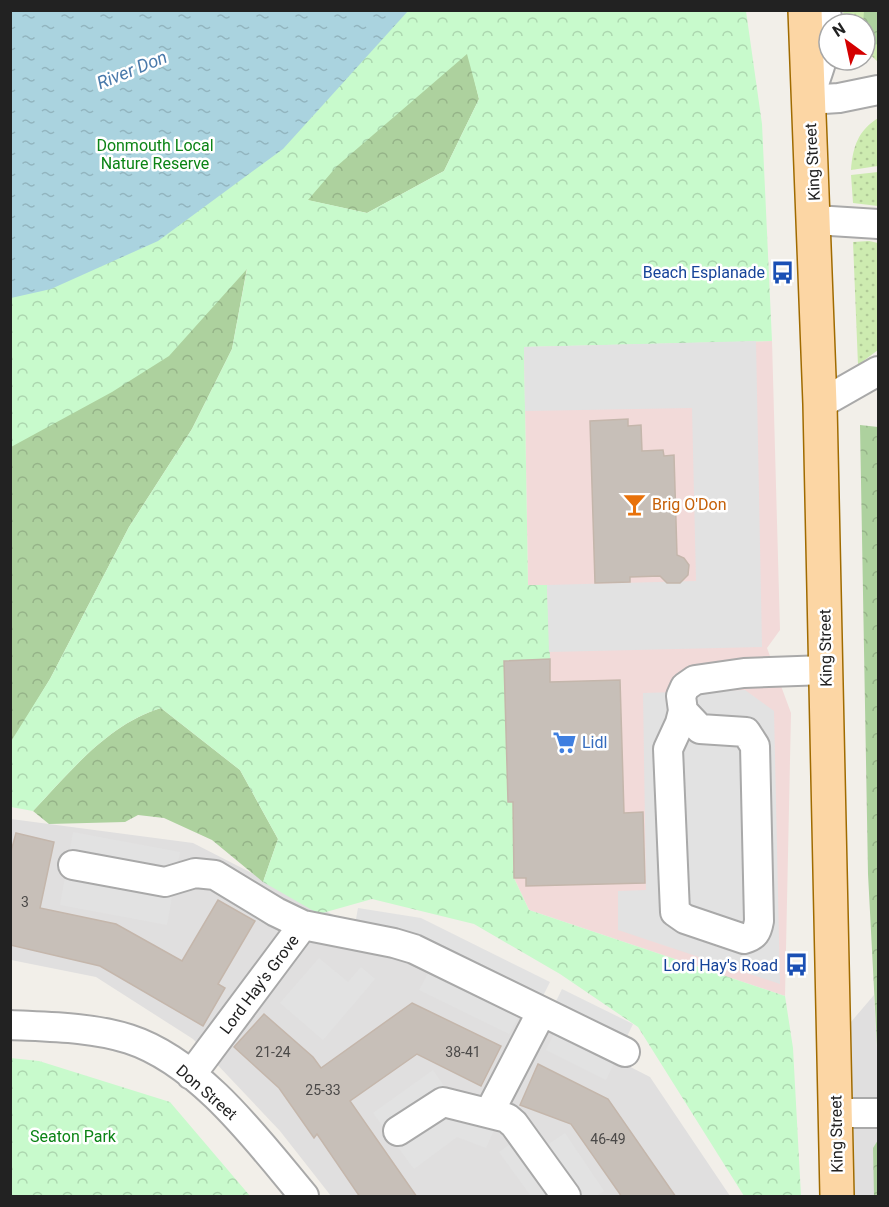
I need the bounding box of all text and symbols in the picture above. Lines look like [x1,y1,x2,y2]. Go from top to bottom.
north arrow [817,12,877,72]
text: N [829,19,849,41]
water label: River Don [94,46,170,93]
street label: King Street [801,123,824,201]
park label: Donmouth Local Nature Reserve [96,136,214,173]
bus stop icon: Beach Esplanade [770,259,796,285]
place label: Beach Esplanade [643,263,765,282]
bar icon: Brig O'Don [621,491,647,517]
place label: Brig O'Don [652,495,727,514]
street label: King Street [815,609,836,687]
supermarket icon: Lidl [551,729,577,755]
place label: Lidl [582,733,607,752]
house number: 3 [21,894,29,910]
street label: Lord Hay's Grove [216,931,303,1038]
bus stop icon: Lord Hay's Road [783,952,809,978]
place label: Lord Hay's Road [663,956,778,975]
house number: 21-24 [255,1044,291,1060]
house number: 38-41 [445,1044,481,1060]
street label: Don Street [172,1061,241,1124]
house number: 25-33 [305,1082,341,1098]
street label: King Street [826,1095,847,1173]
park label: Seaton Park [30,1127,117,1146]
house number: 46-49 [590,1131,626,1147]

